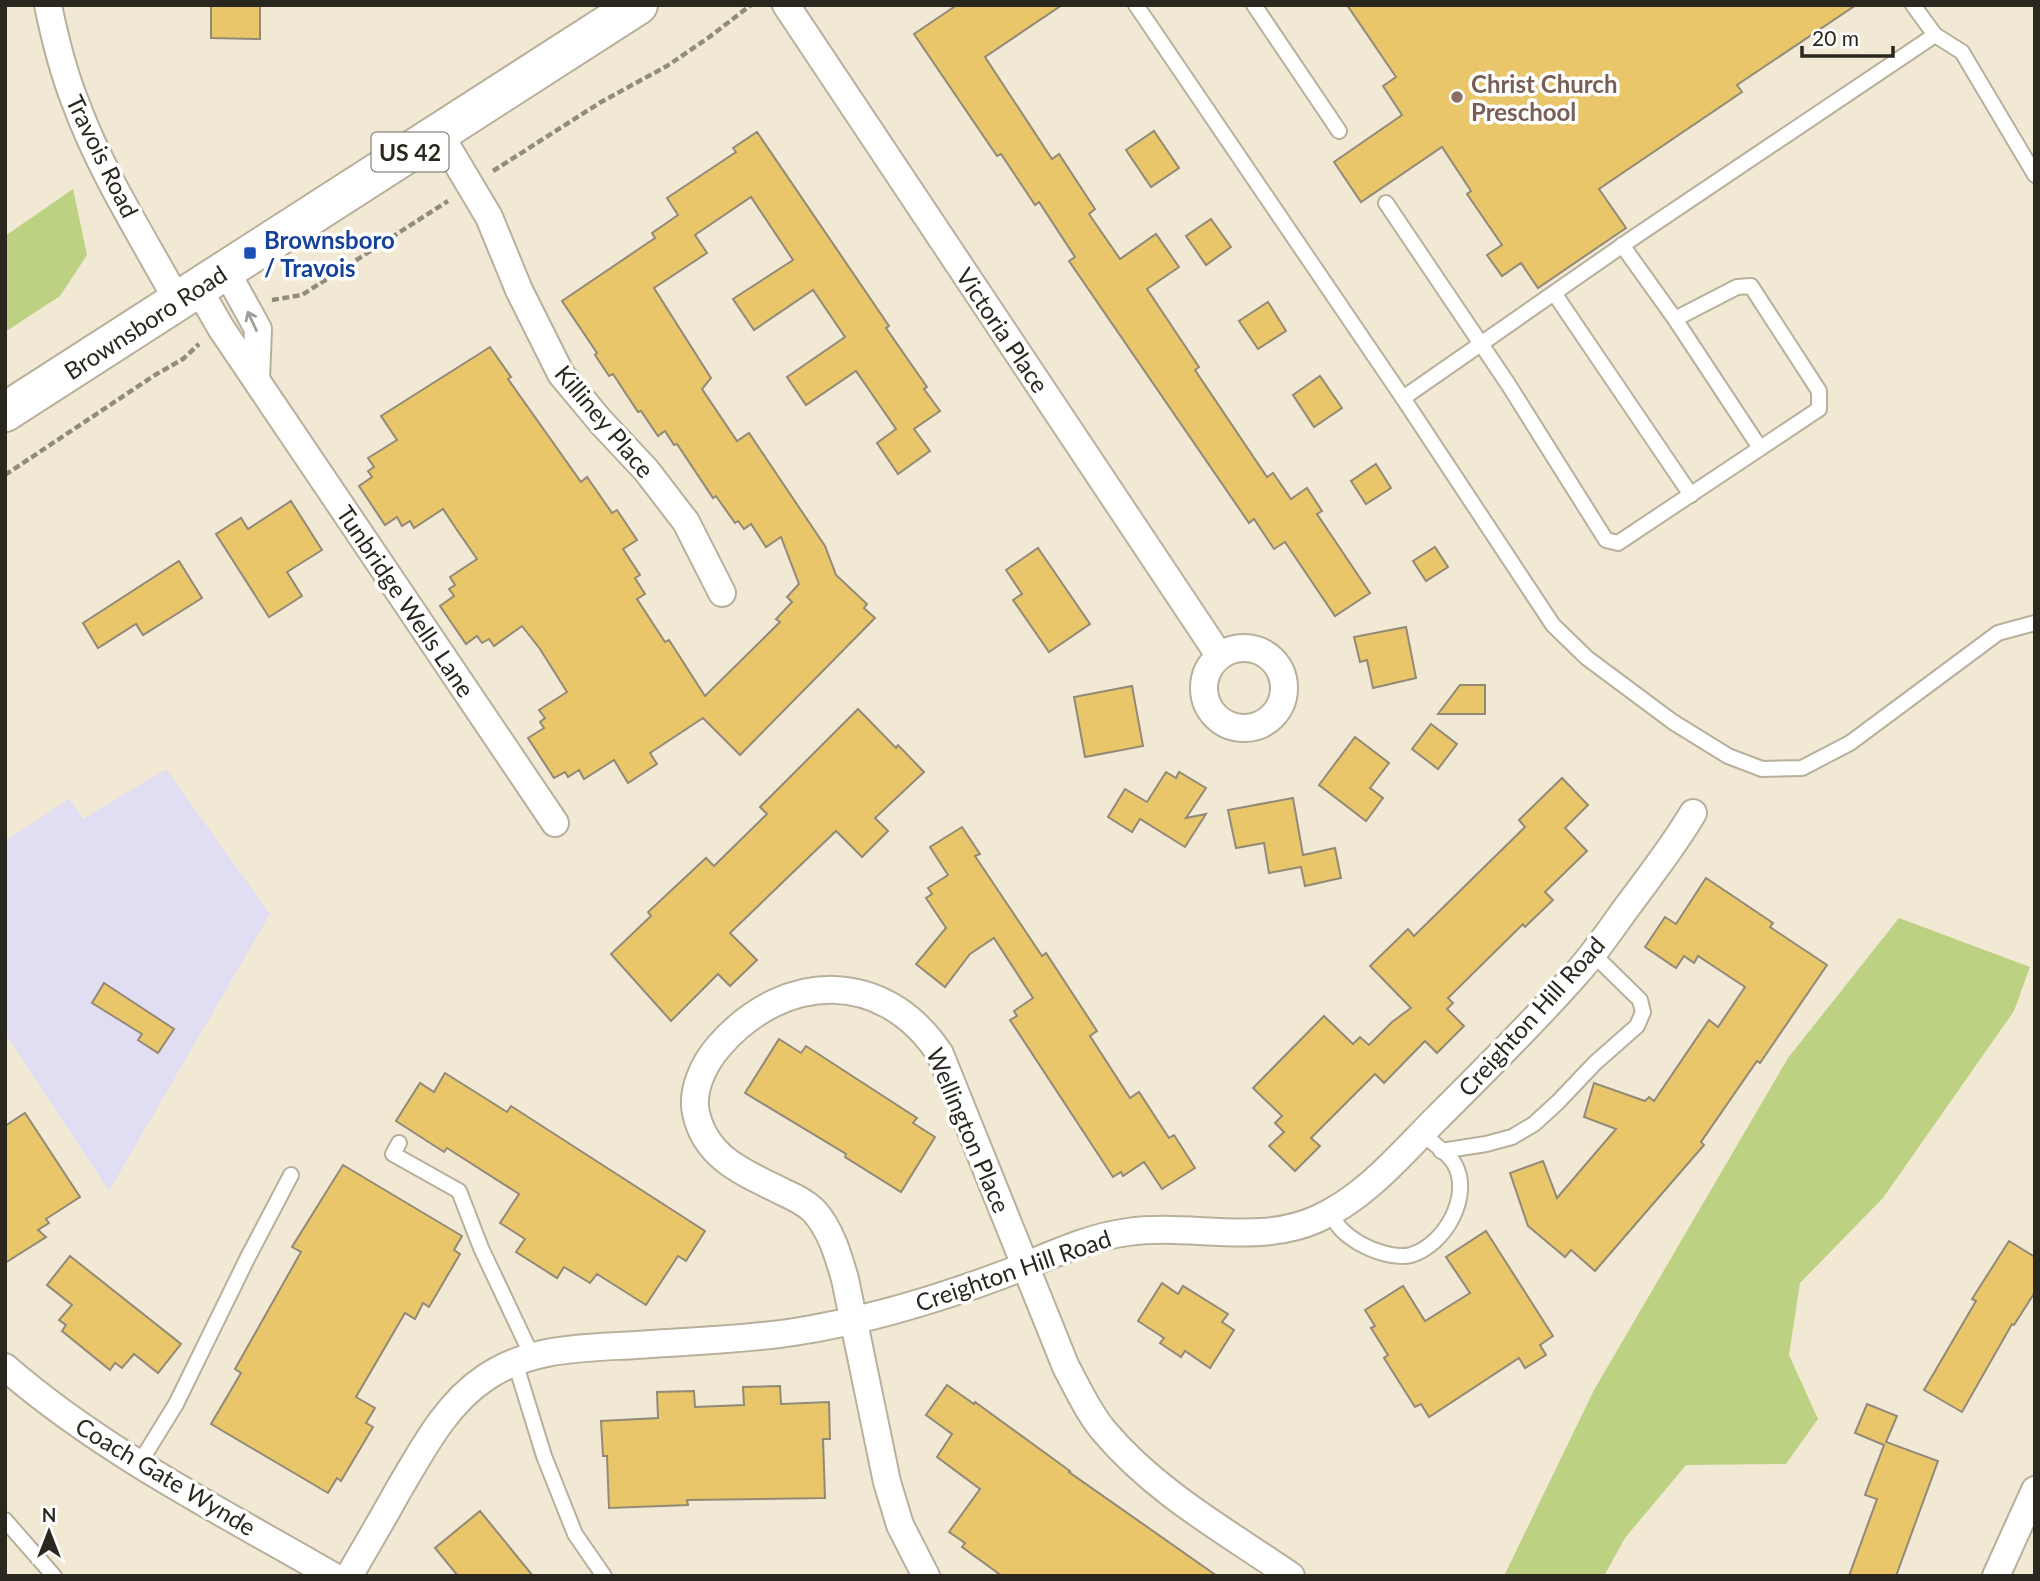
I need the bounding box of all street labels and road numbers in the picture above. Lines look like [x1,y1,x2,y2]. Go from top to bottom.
street label: Travois Road [61,90,145,222]
road number: US 42 [372,132,448,172]
street label: Brownsboro Road [58,259,232,385]
street label: Victoria Place [951,262,1055,398]
street label: Killiney Place [549,359,661,483]
street label: Tunbridge Wells Lane [331,500,481,702]
street label: Creighton Hill Road [1452,930,1610,1102]
street label: Wellington Place [921,1043,1017,1217]
street label: Creighton Hill Road [912,1223,1114,1317]
street label: Coach Gate Wynde [71,1411,261,1541]

